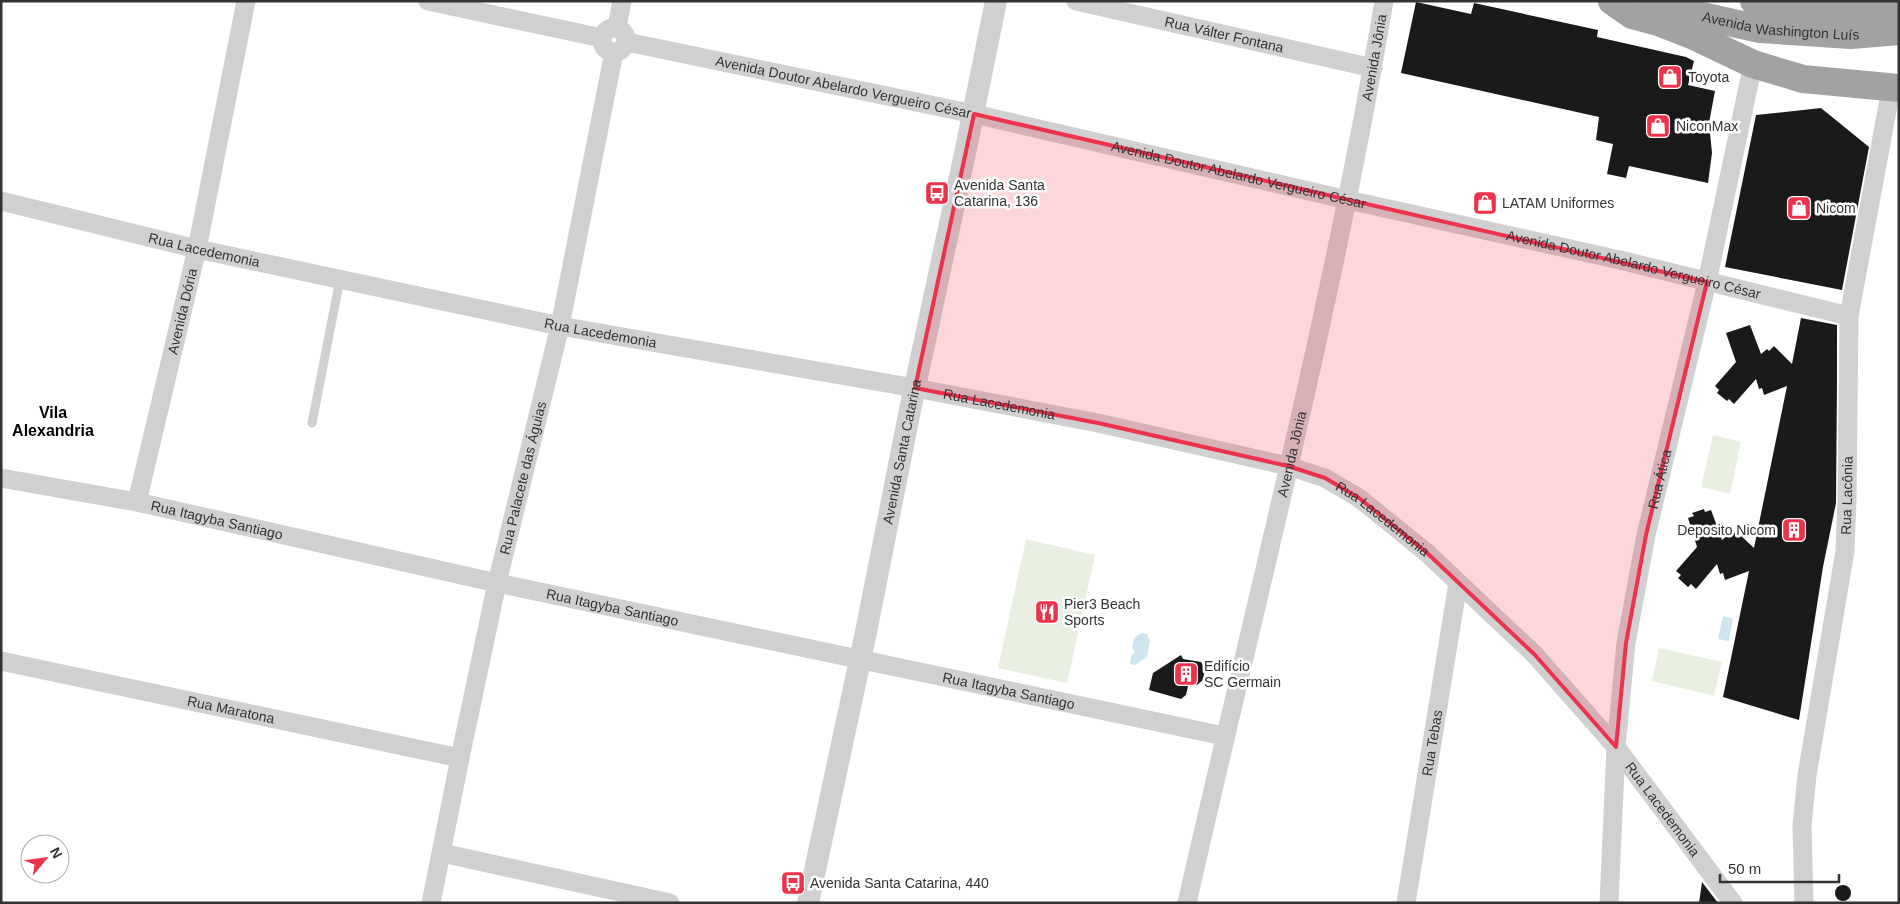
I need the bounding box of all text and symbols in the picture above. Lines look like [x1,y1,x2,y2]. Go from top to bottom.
street label: Avenida Washington Luís [1701,8,1860,43]
street label: Rua Válter Fontana [1163,13,1286,56]
street label: Avenida Jônia [1358,13,1390,102]
street label: Avenida Doutor Abelardo Vergueiro César [714,53,973,121]
shop icon: Toyota [1657,64,1683,90]
place label: Toyota [1688,69,1729,85]
shop icon: NiconMax [1645,113,1671,139]
place label: NiconMax [1676,118,1738,134]
street label: Avenida Doutor Abelardo Vergueiro César [1110,138,1368,212]
place label: Avenida Santa Catarina, 136 [954,177,1045,209]
bus stop icon: Avenida Santa Catarina, 136 [924,180,950,206]
shop icon: LATAM Uniformes [1472,190,1498,216]
place label: LATAM Uniformes [1502,195,1614,211]
shop icon: Nicom [1786,195,1812,221]
place label: Nicom [1816,200,1856,216]
street label: Avenida Doutor Abelardo Vergueiro César [1505,227,1763,302]
street label: Rua Lacedemonia [147,229,262,270]
street label: Avenida Dória [164,267,200,356]
street label: Rua Lacedemonia [543,315,658,351]
street label: Avenida Santa Catarina [880,377,924,526]
street label: Rua Lacedemonia [942,386,1057,423]
street label: Rua Palacete das Águias [496,400,549,556]
district label: Vila Alexandria [12,404,94,439]
street label: Avenida Jônia [1274,409,1309,499]
street label: Rua Ática [1645,447,1674,510]
street label: Rua Lacônia [1838,456,1855,535]
street label: Rua Lacedemonia [1333,478,1433,560]
street label: Rua Itagyba Santiago [149,497,285,543]
building icon: Deposito Nicom [1781,517,1807,543]
place label: Deposito Nicom [1677,522,1776,538]
street label: Rua Itagyba Santiago [545,586,680,629]
place label: Pier3 Beach Sports [1064,596,1140,628]
restaurant icon: Pier3 Beach Sports [1034,599,1060,625]
place label: Edifício SC Germain [1204,658,1281,690]
building icon: Edifício SC Germain [1173,661,1199,687]
street label: Rua Itagyba Santiago [941,669,1076,712]
street label: Rua Maratona [186,693,276,727]
street label: Rua Tebas [1419,709,1445,777]
street label: Rua Lacedemonia [1622,759,1703,860]
north arrow [20,834,70,884]
text: N [47,844,66,861]
scale bar [1720,852,1839,884]
text: 50 m [1728,860,1761,877]
bus stop icon: Avenida Santa Catarina, 440 [780,870,806,896]
place label: Avenida Santa Catarina, 440 [810,875,989,891]

